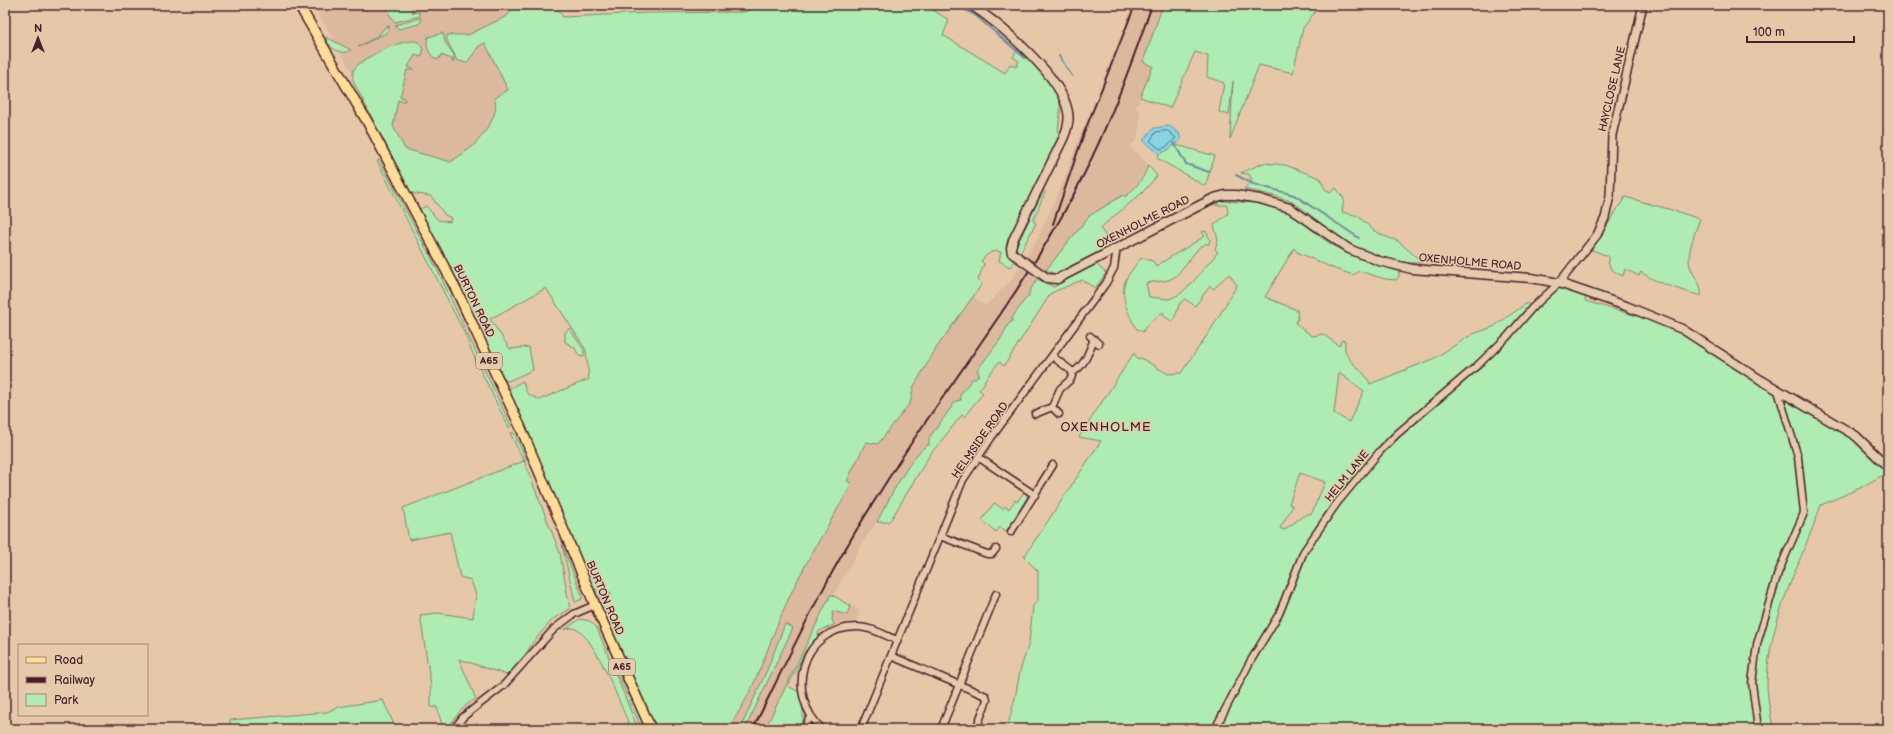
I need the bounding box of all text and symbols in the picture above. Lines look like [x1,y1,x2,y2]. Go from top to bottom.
north arrow [18,18,58,58]
scale bar [1747,18,1854,44]
text: N [34,22,42,35]
text: 100 m [1753,25,1785,40]
street label: HAYCLOSE LANE [1596,45,1628,133]
street label: OXENHOLME ROAD [1094,193,1192,251]
street label: OXENHOLME ROAD [1418,251,1522,273]
street label: BURTON ROAD [451,262,497,340]
road number: A65 [476,353,502,369]
street label: HELMSIDE ROAD [949,399,1011,481]
district label: OXENHOLME [1061,419,1151,435]
street label: HELM LANE [1322,448,1372,504]
street label: BURTON ROAD [583,559,627,637]
legend [18,644,148,716]
text: Road [54,653,83,668]
road number: A65 [609,659,635,675]
text: Railway [54,673,96,688]
text: Park [54,693,78,708]

